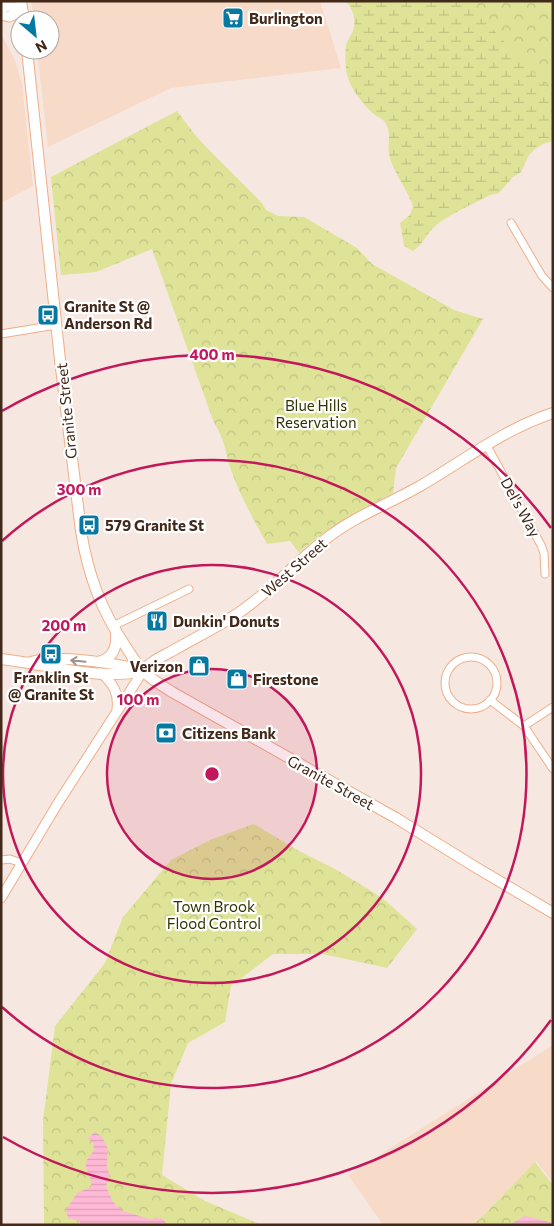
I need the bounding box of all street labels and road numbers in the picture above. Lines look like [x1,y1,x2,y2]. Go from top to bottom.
street label: Granite Street [52,362,80,460]
street label: Del's Way [497,474,545,540]
street label: West Street [258,534,330,600]
street label: Granite Street [284,751,378,813]

